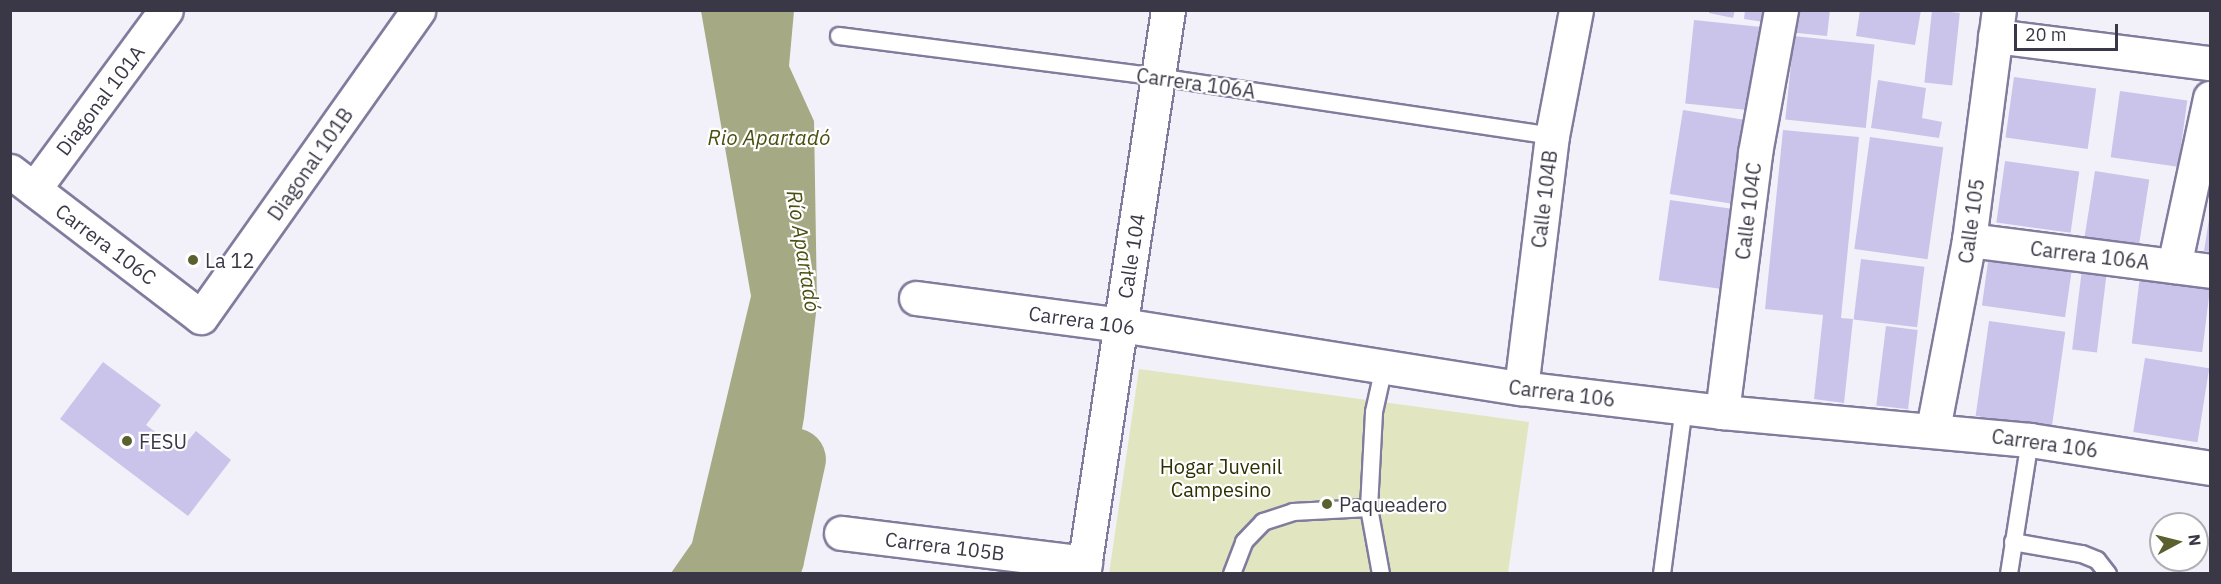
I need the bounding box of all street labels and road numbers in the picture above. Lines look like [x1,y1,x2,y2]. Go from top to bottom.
street label: Diagonal 101A [51,40,149,160]
street label: Carrera 106A [1135,63,1257,103]
street label: Diagonal 101B [262,103,358,225]
street label: Calle 104B [1526,149,1562,249]
street label: Calle 104C [1730,161,1766,261]
street label: Calle 105 [1953,177,1989,265]
street label: Carrera 106C [51,198,161,290]
street label: Calle 104 [1112,212,1150,300]
street label: Carrera 106A [2029,236,2151,274]
street label: Carrera 106 [1027,301,1137,339]
street label: Carrera 106 [1507,375,1617,411]
street label: Carrera 106 [1990,424,2100,462]
street label: Carrera 105B [884,527,1006,565]

